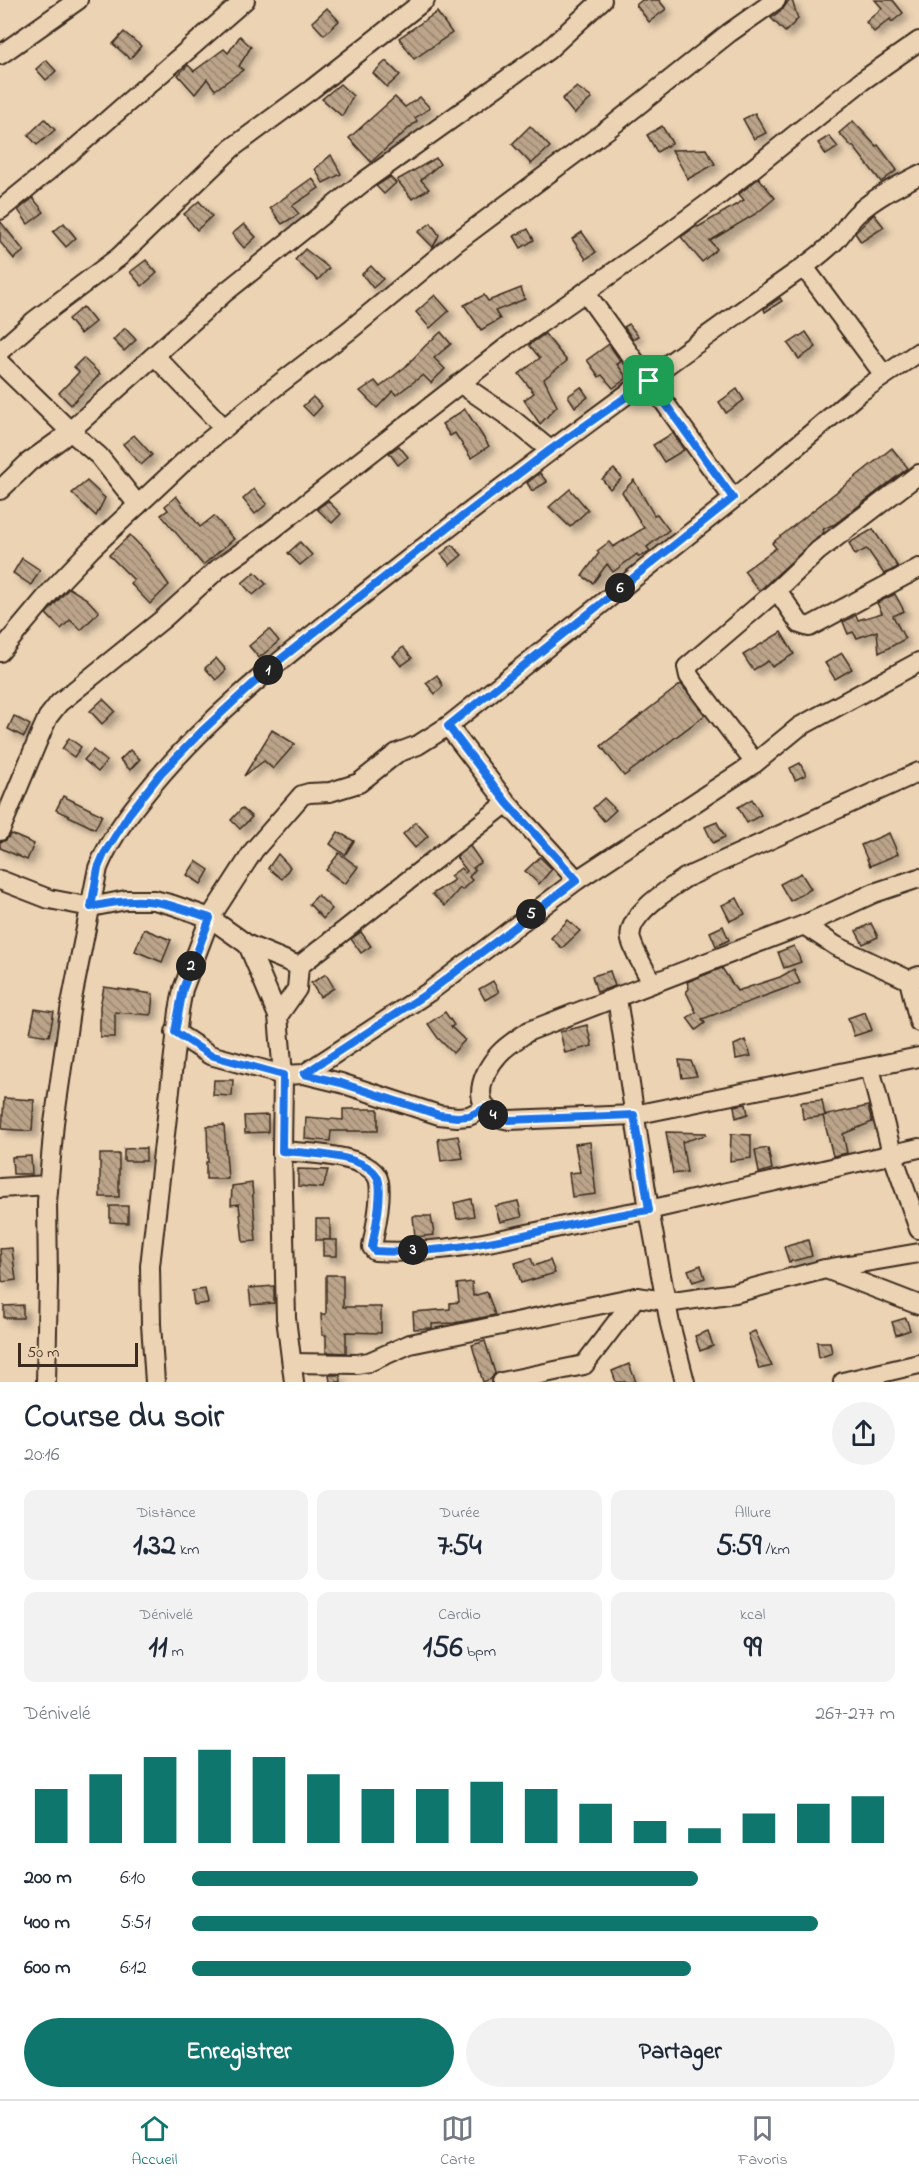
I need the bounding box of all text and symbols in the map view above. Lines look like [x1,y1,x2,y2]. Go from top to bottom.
pin [623,355,674,406]
icon: arrive [632,364,665,397]
pin: 6 [605,573,635,603]
text: 6 [616,576,624,600]
pin: 1 [253,655,283,685]
text: 1 [265,658,271,682]
pin: 5 [516,899,546,929]
text: 5 [526,902,536,926]
pin: 2 [176,951,206,981]
text: 2 [187,954,195,978]
pin: 4 [478,1100,508,1130]
text: 4 [490,1103,496,1127]
pin: 3 [398,1235,428,1265]
text: 3 [410,1238,416,1262]
scale bar [18,1340,138,1368]
text: 50 m [27,1341,59,1365]
text: Course du soir [24,1394,224,1442]
button: share [832,1402,895,1465]
text: 20:16 [24,1441,59,1470]
text: Distance [137,1501,196,1525]
text: Durée [439,1501,480,1525]
text: Allure [735,1501,771,1525]
text: 1.32 [133,1525,176,1569]
text: 7:54 [437,1525,482,1569]
text: 5:59 [716,1525,762,1569]
text: km [176,1538,199,1562]
text: /km [762,1538,790,1562]
text: Dénivelé [139,1603,193,1627]
text: Cardio [438,1603,481,1627]
text: kcal [740,1603,766,1627]
text: 11 [148,1627,168,1671]
text: 156 [423,1627,463,1671]
text: 99 [744,1627,762,1671]
text: m [168,1640,184,1664]
text: bpm [463,1640,496,1664]
text: Dénivelé [24,1700,91,1729]
text: 267–277 m [815,1700,895,1729]
text: 200 m [24,1864,72,1893]
text: 6:10 [120,1864,146,1893]
text: 400 m [24,1909,70,1938]
text: 5:51 [120,1909,151,1938]
text: 600 m [24,1954,71,1983]
text: 6:12 [120,1954,147,1983]
button: Enregistrer [24,2018,454,2087]
button: Partager [466,2018,895,2087]
tab: Accueil [131,2112,177,2172]
tab: Carte [440,2112,475,2172]
tab: Favoris [738,2112,788,2172]

